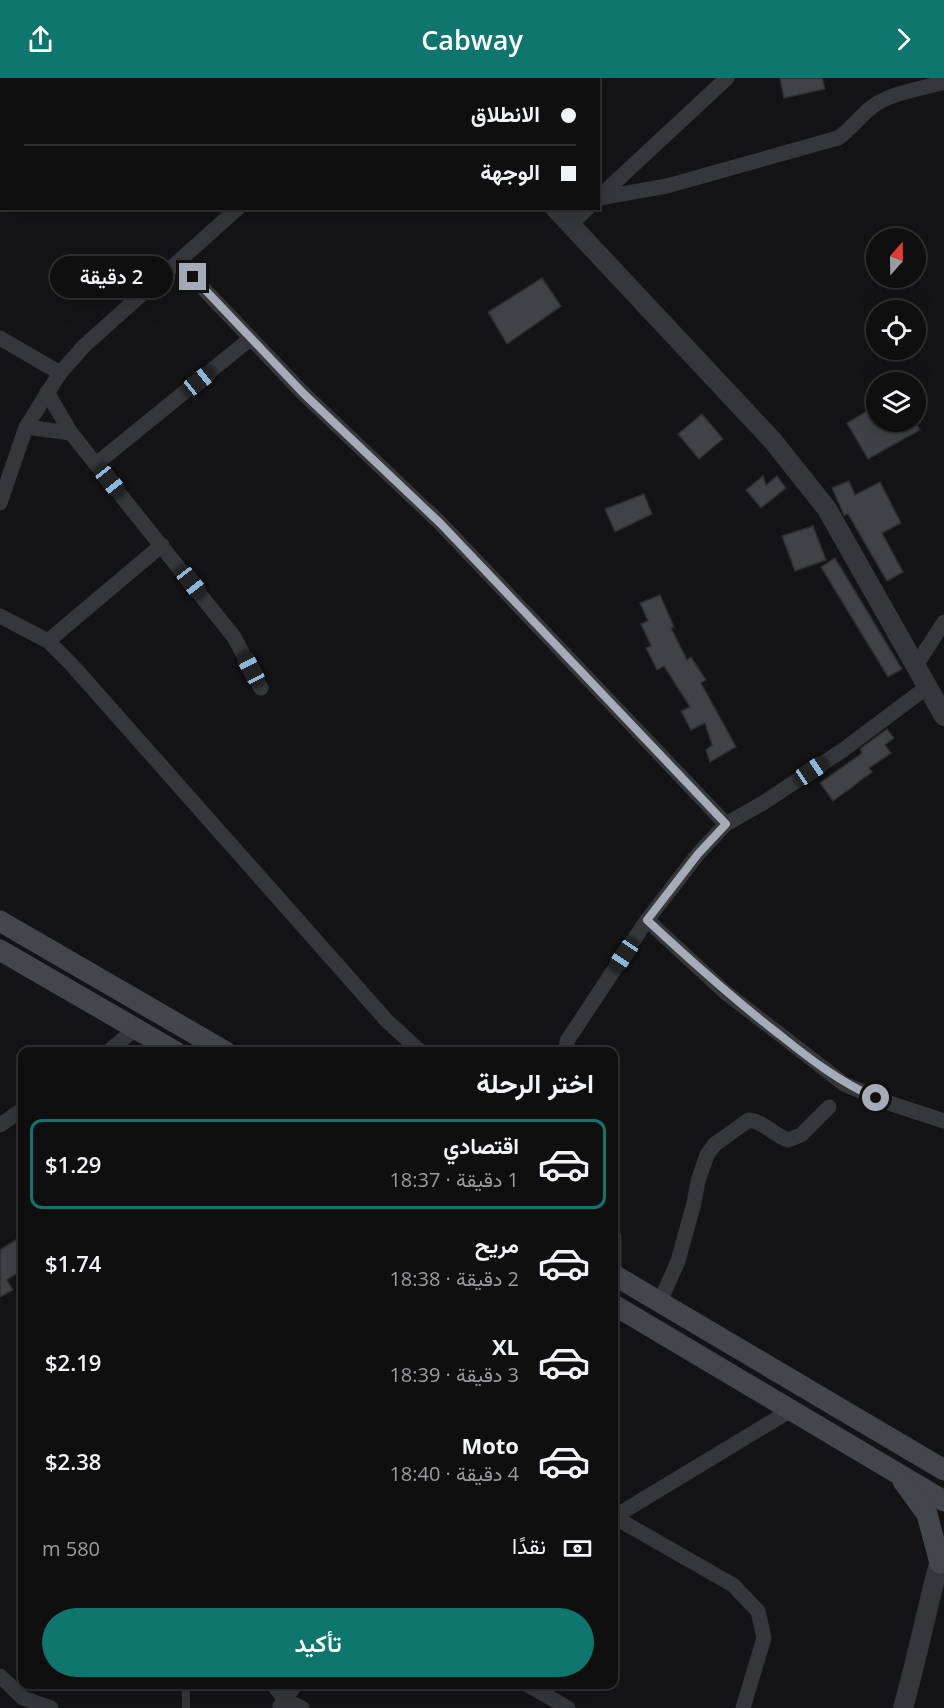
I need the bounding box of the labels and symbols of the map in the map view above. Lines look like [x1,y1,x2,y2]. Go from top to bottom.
north arrow [866,228,926,288]
callout: 2 دقيقة [49,256,172,298]
route end [179,263,206,290]
car [179,363,219,399]
car [92,461,128,501]
car [173,562,209,602]
car [235,649,267,689]
car [791,753,831,789]
car [606,935,642,975]
route start [862,1084,889,1111]

